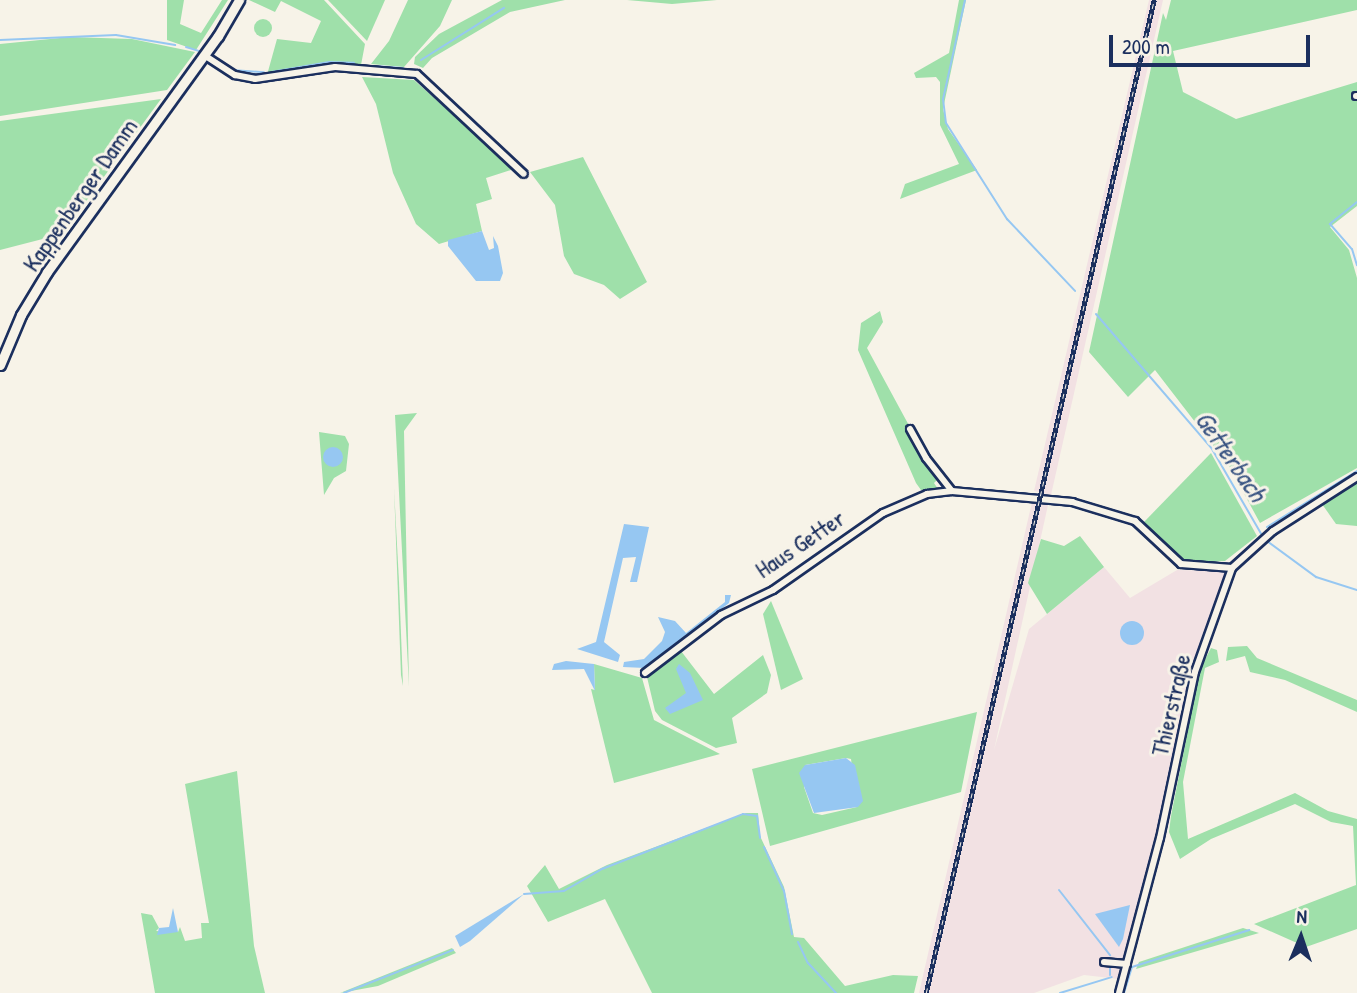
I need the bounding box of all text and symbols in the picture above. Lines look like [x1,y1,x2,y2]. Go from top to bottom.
scale bar [1112,21,1313,65]
text: 200 m [1122,32,1170,61]
street label: Kappenberger Damm [17,113,143,277]
water label: Getterbach [1189,405,1273,507]
street label: Haus Getter [750,504,850,584]
street label: Thierstraße [1145,651,1197,759]
north arrow [1266,902,1336,972]
text: N [1296,903,1307,929]

